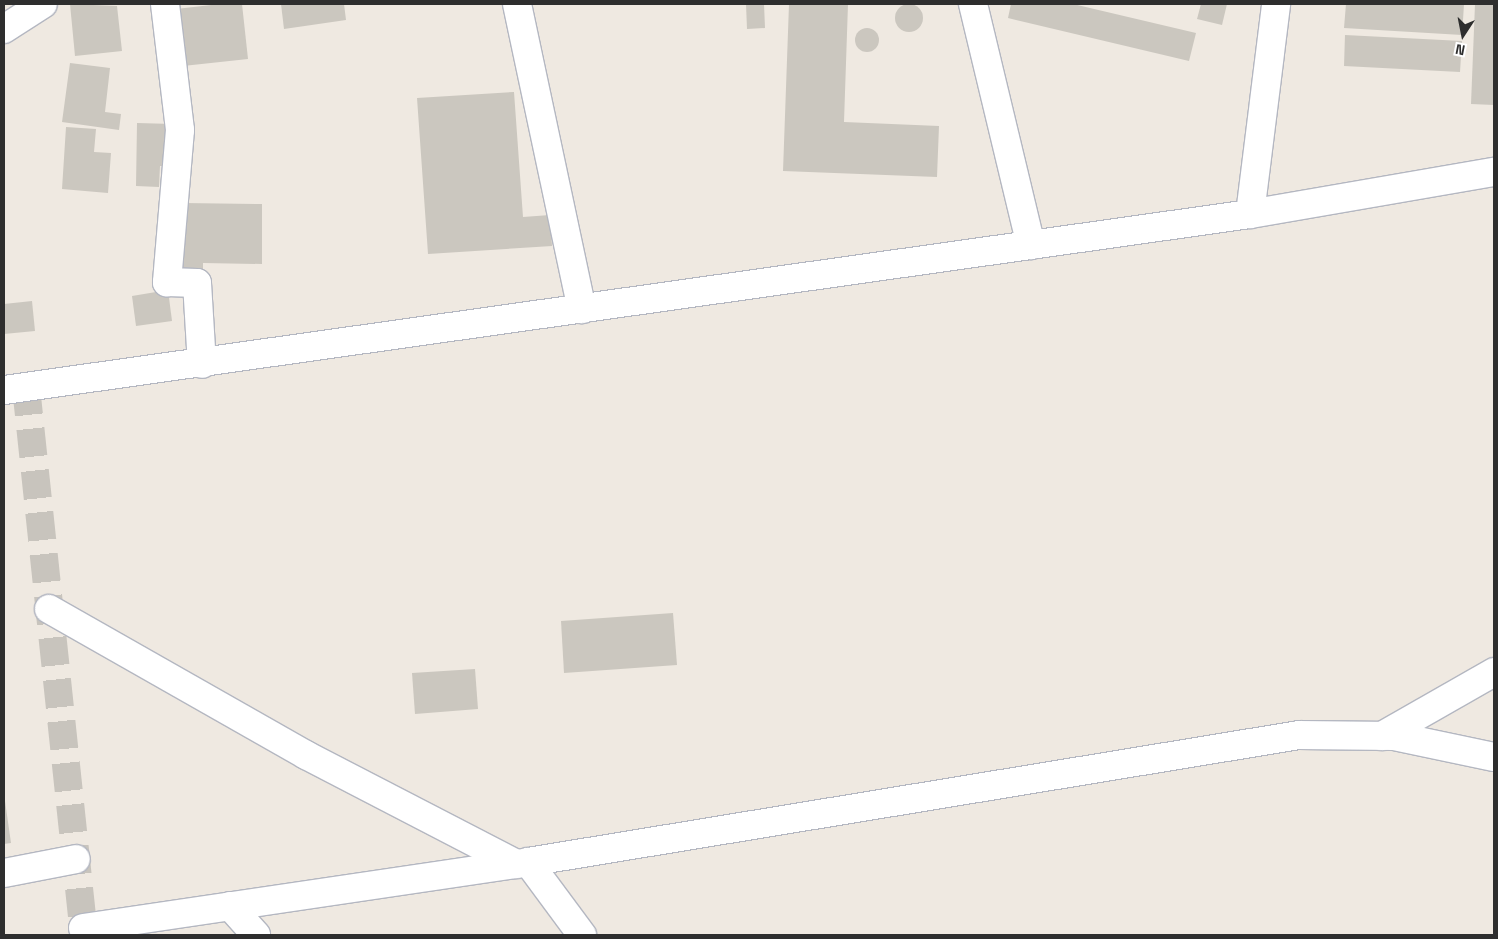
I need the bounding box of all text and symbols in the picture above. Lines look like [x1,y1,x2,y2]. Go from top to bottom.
north arrow [1438,10,1488,60]
text: N [1454,40,1466,59]

